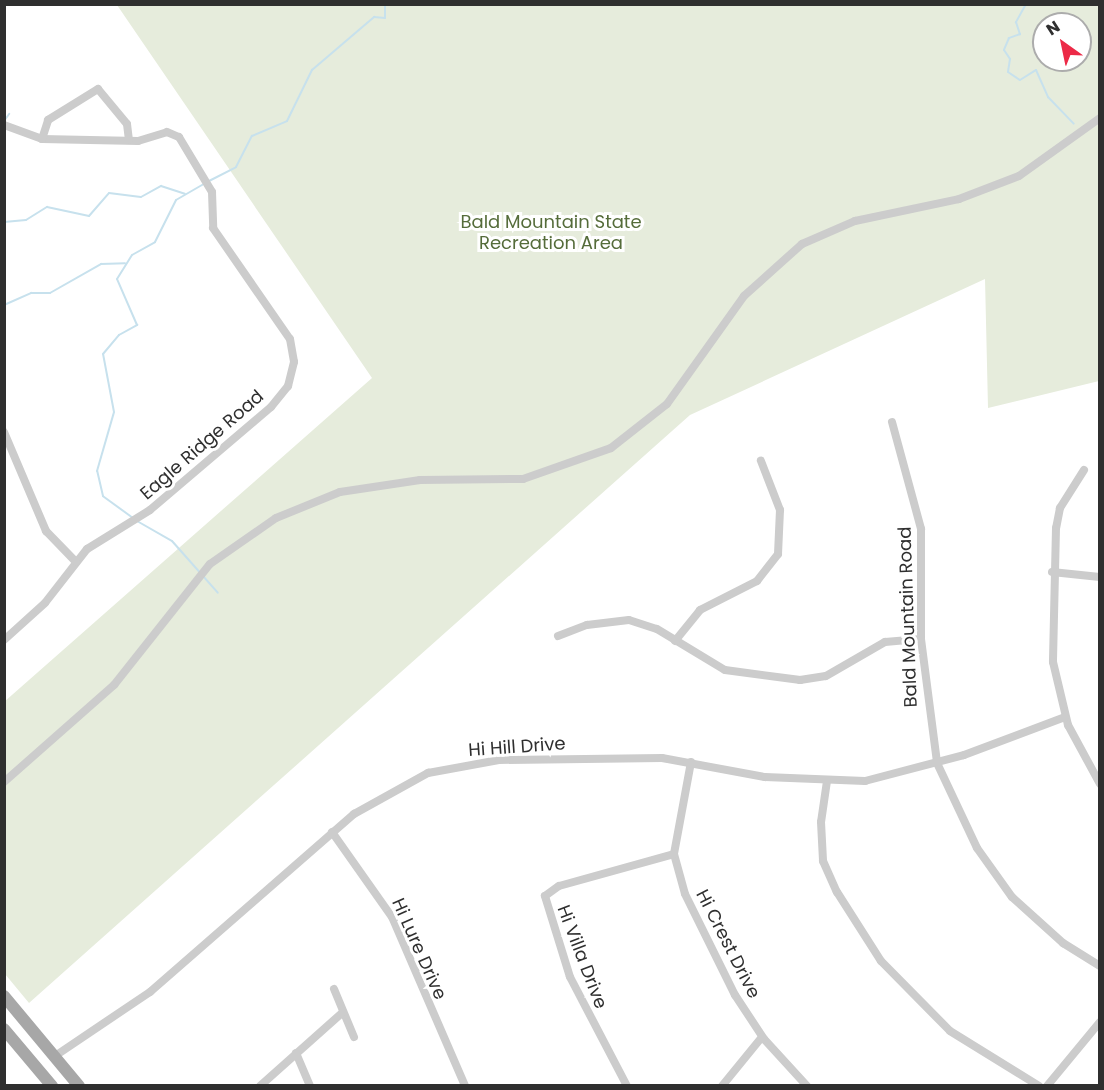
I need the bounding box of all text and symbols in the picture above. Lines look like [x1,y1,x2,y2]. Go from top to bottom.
north arrow [1032,12,1092,72]
text: N [1042,15,1064,41]
park label: Bald Mountain State Recreation Area [460,212,642,254]
street label: Eagle Ridge Road [136,386,268,504]
street label: Bald Mountain Road [894,526,922,708]
street label: Hi Hill Drive [468,733,566,761]
street label: Hi Crest Drive [691,886,765,1002]
street label: Hi Lure Drive [387,895,451,1003]
street label: Hi Villa Drive [552,902,612,1012]

